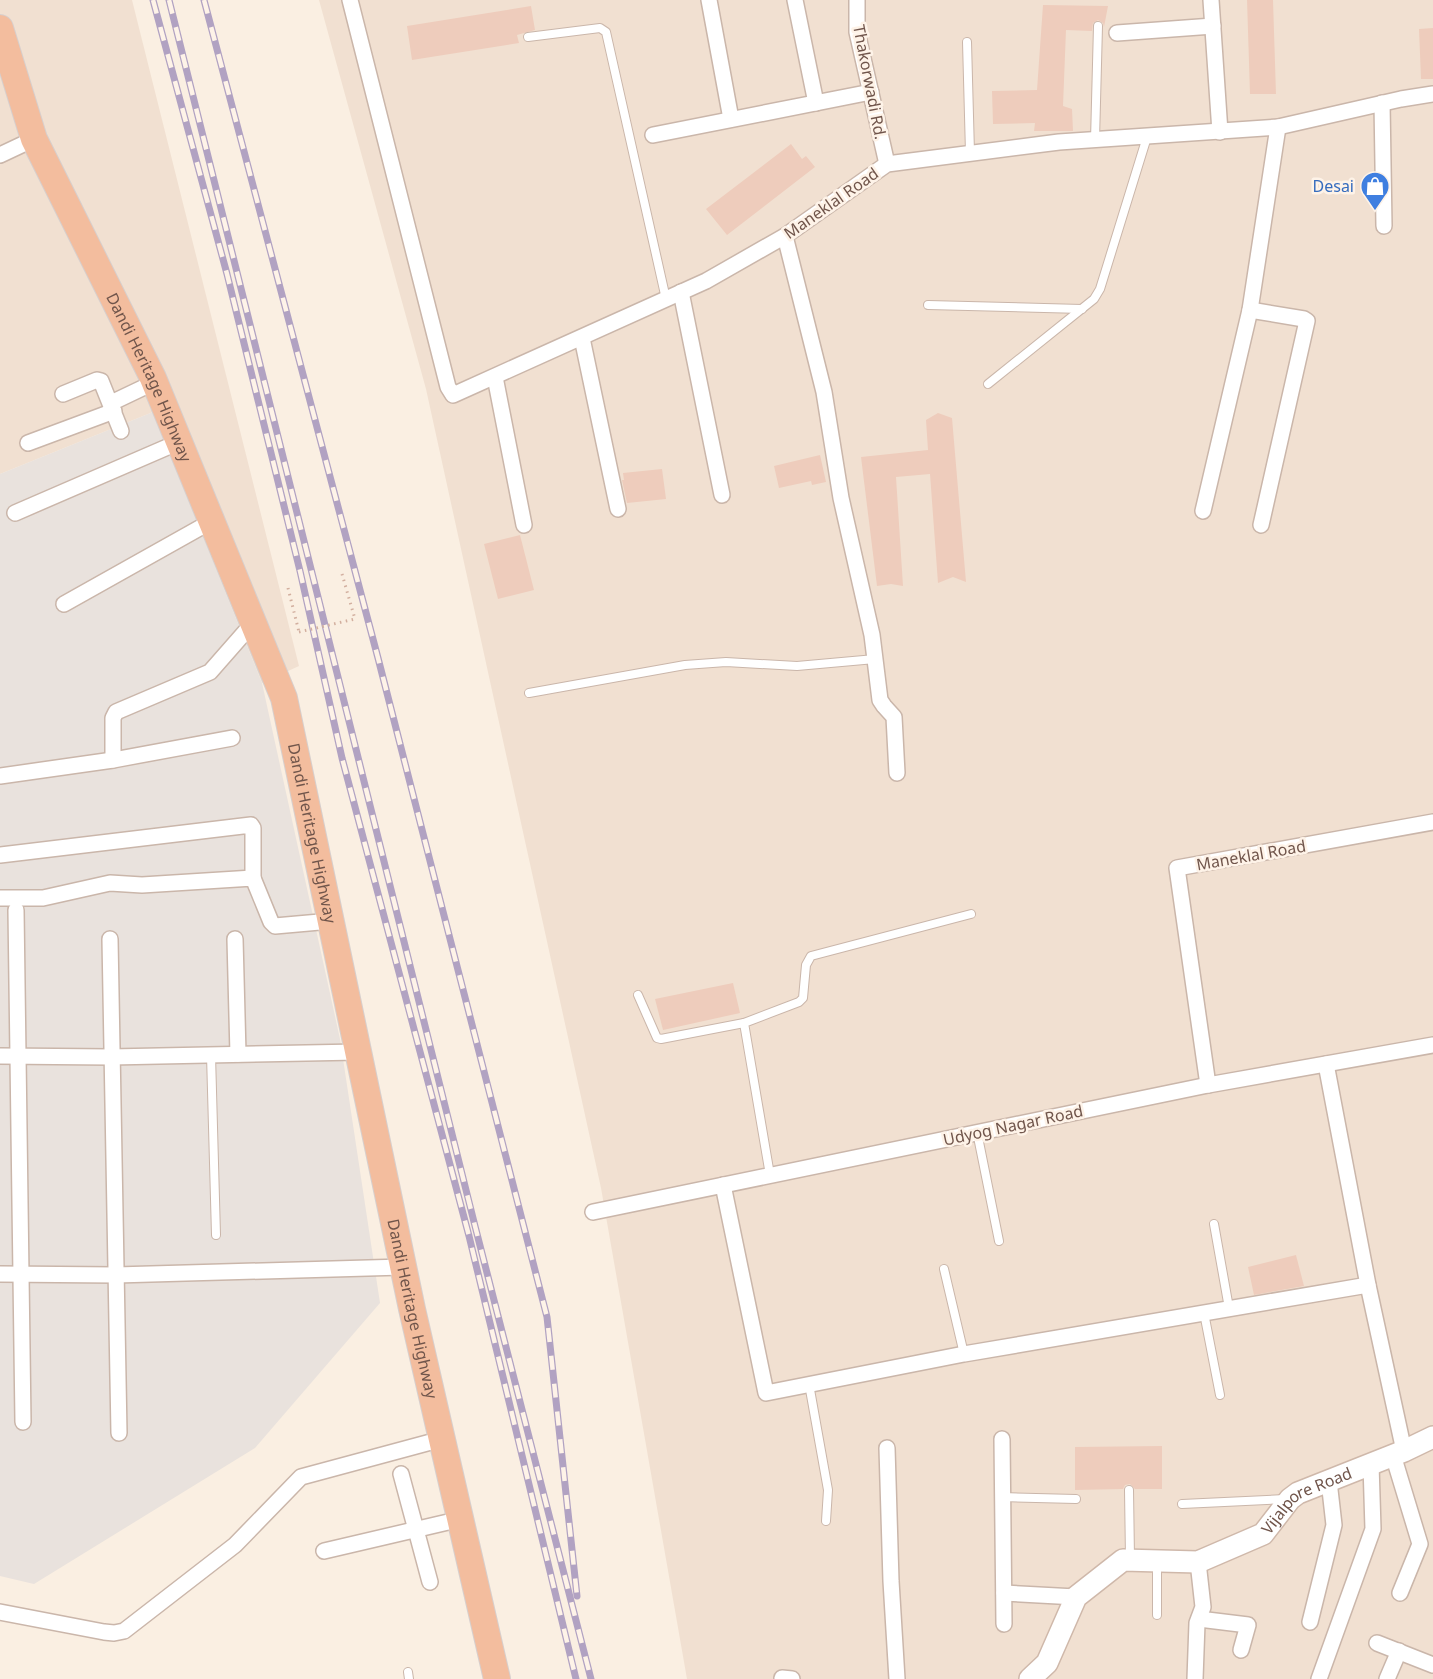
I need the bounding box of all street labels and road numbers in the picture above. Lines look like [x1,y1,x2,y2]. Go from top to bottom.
street label: Thakorwadi Rd. [848,23,892,141]
street label: Maneklal Road [779,162,883,244]
street label: Dandi Heritage Highway [101,289,197,466]
street label: Dandi Heritage Highway [283,741,342,926]
street label: Maneklal Road [1195,835,1307,875]
street label: Udyog Nagar Road [941,1099,1085,1151]
street label: Dandi Heritage Highway [382,1217,443,1402]
street label: Vijalpore Road [1256,1462,1355,1539]

